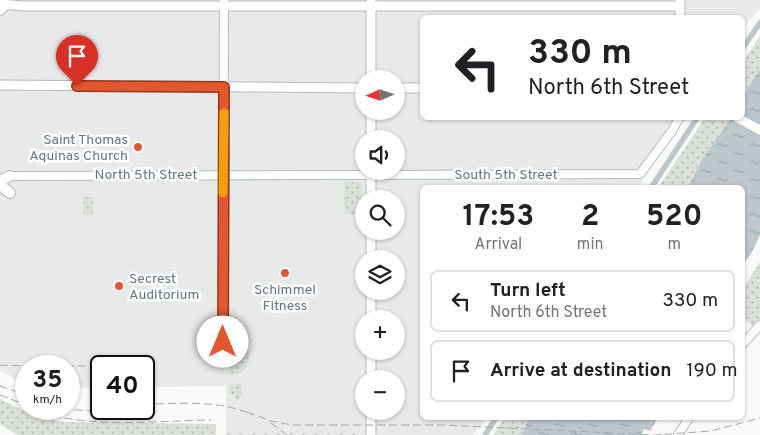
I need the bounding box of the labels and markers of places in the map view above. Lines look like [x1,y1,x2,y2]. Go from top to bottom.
pin [56,35,98,86]
place label: Saint Thomas Aquinas Church [29,132,128,165]
marker: Saint Thomas Aquinas Church [132,141,144,153]
marker: Schimmel Fitness [279,267,291,279]
place label: Secrest Auditorium [129,271,199,304]
marker: Secrest Auditorium [113,280,125,292]
place label: Schimmel Fitness [254,282,316,315]

